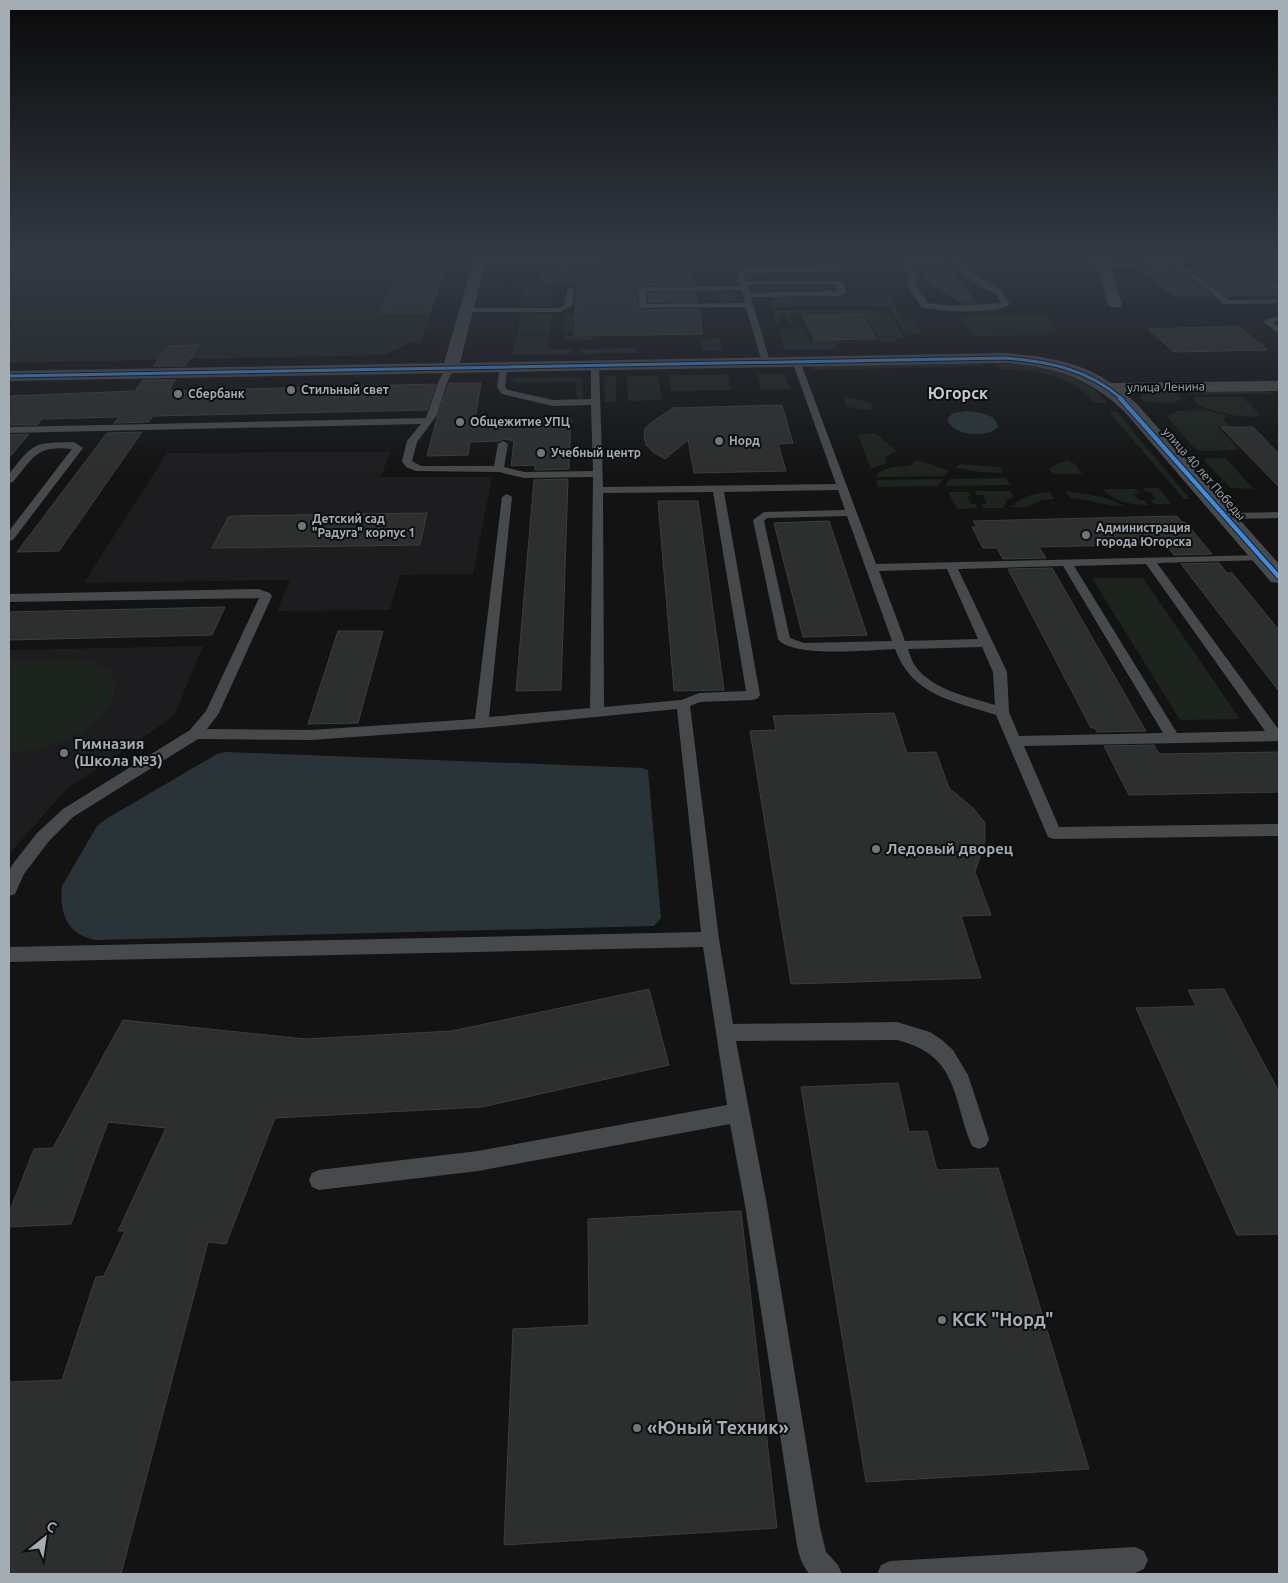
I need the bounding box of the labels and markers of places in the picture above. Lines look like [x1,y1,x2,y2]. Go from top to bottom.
place label: Стильный свет [301,383,389,396]
marker: Стильный свет [285,384,297,396]
place label: Сбербанк [188,387,245,400]
marker: Сбербанк [172,388,184,400]
place label: Общежитие УПЦ [470,415,570,428]
marker: Общежитие УПЦ [454,416,466,428]
place label: Норд [729,434,760,447]
marker: Норд [713,435,725,447]
place label: Учебный центр [551,446,641,459]
marker: Учебный центр [535,447,547,459]
place label: Детский сад "Радуга" корпус 1 [312,512,415,539]
marker: Детский сад "Радуга" корпус 1 [296,520,308,532]
place label: Администрация города Югорска [1096,521,1192,548]
marker: Администрация города Югорска [1080,529,1092,541]
place label: Гимназия (Школа №3) [74,735,163,769]
marker: Гимназия (Школа №3) [58,747,70,759]
place label: Ледовый дворец [886,840,1013,857]
marker: Ледовый дворец [870,843,882,855]
place label: КСК "Норд" [952,1309,1053,1329]
marker: КСК "Норд" [936,1314,948,1326]
place label: «Юный Техник» [647,1417,789,1437]
marker: «Юный Техник» [631,1422,643,1434]

